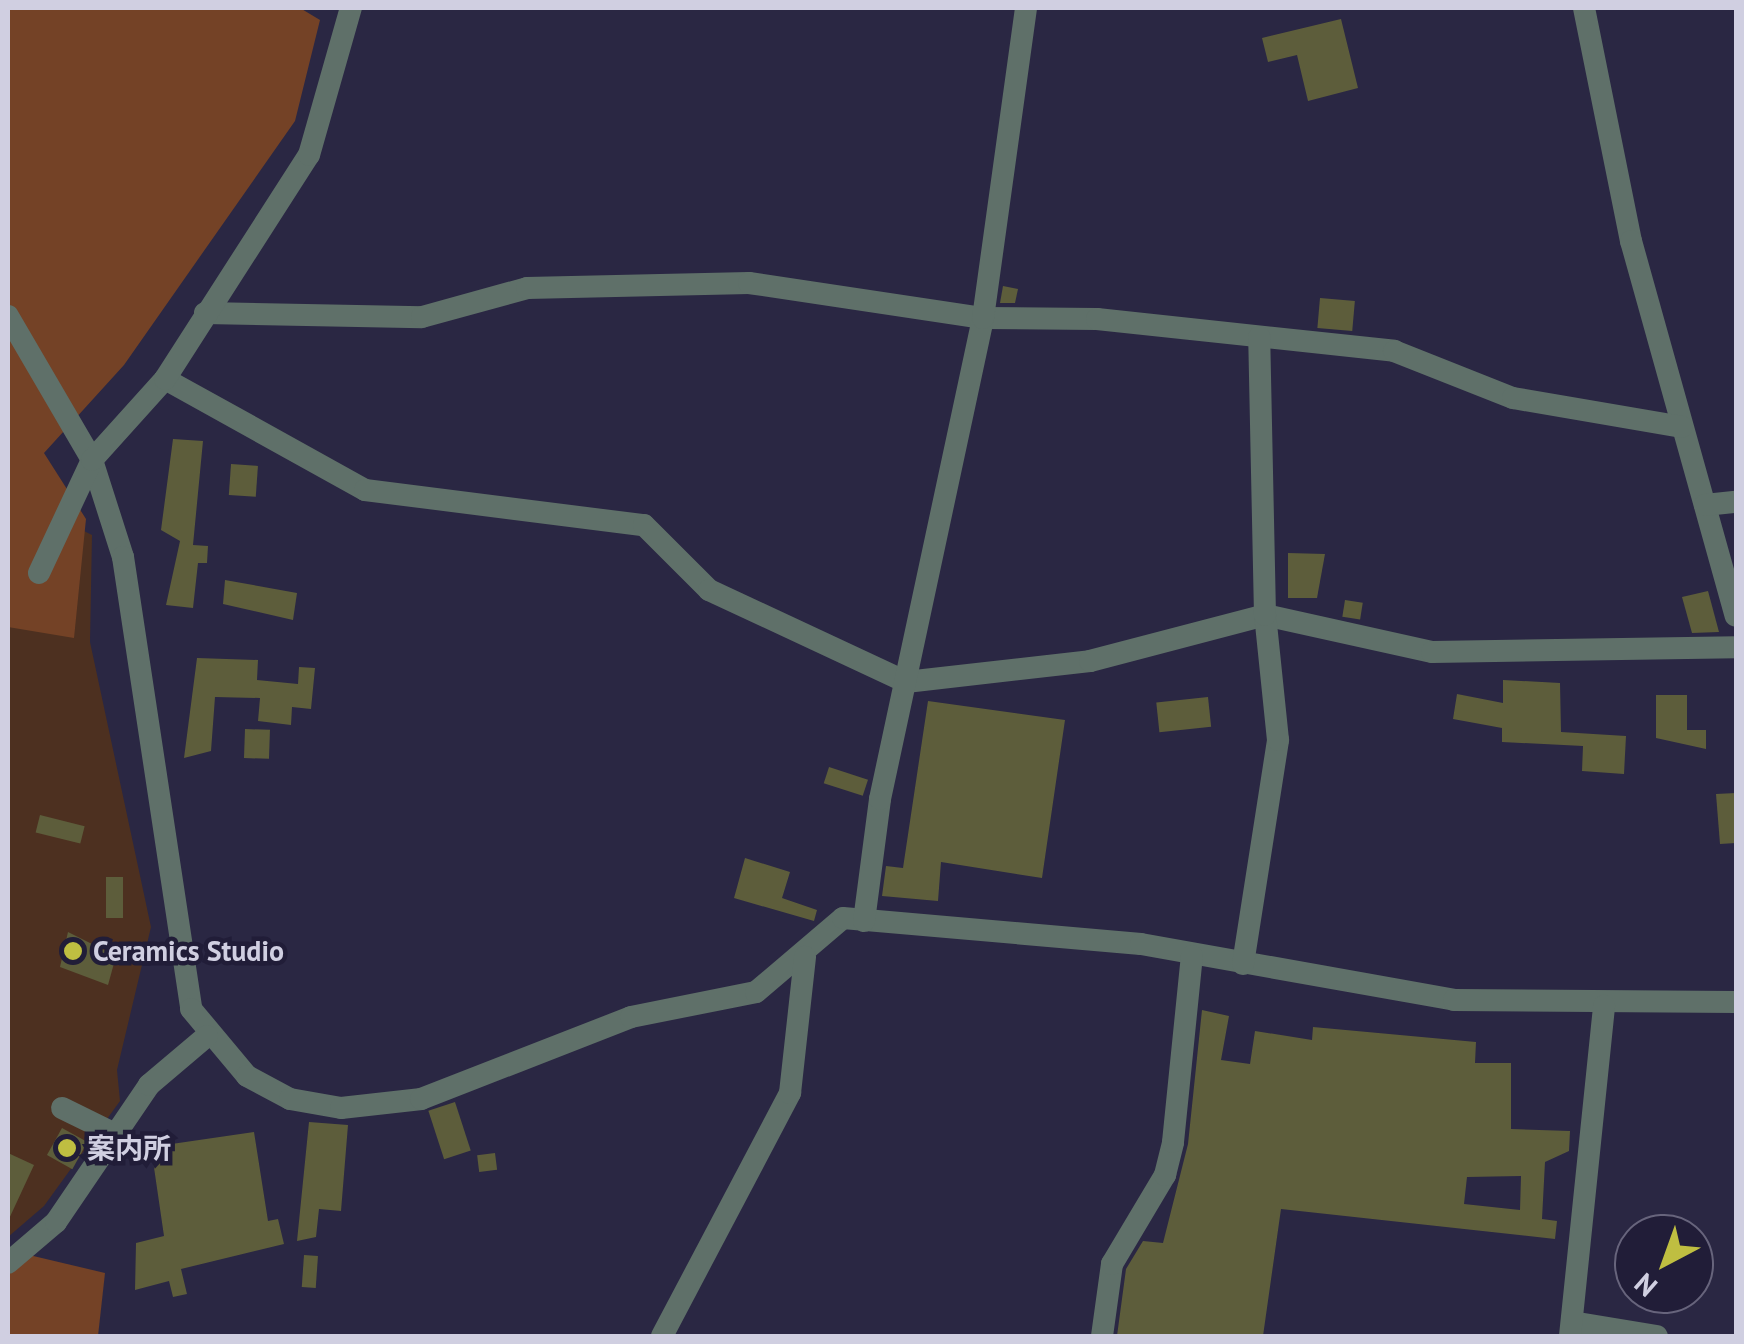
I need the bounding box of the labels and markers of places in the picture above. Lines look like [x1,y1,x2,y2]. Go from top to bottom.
place label: Ceramics Studio [93,934,284,968]
marker: Ceramics Studio [62,940,84,962]
place label: 案内所 [87,1131,171,1165]
marker: 案内所 [56,1137,78,1159]

